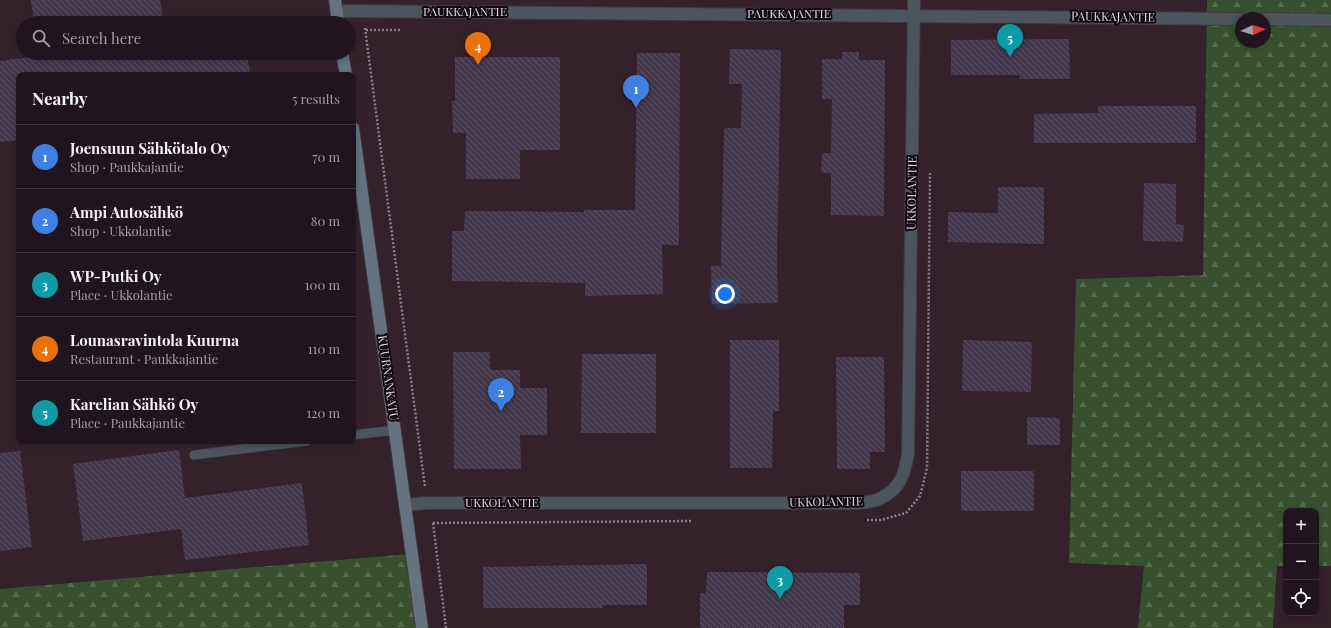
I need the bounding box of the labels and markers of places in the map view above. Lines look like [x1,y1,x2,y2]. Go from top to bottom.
pin: 5 [997,24,1023,57]
pin: 4 [465,32,491,65]
pin: 1 [623,75,649,108]
pin: 2 [488,378,514,411]
pin: 3 [767,566,793,599]

